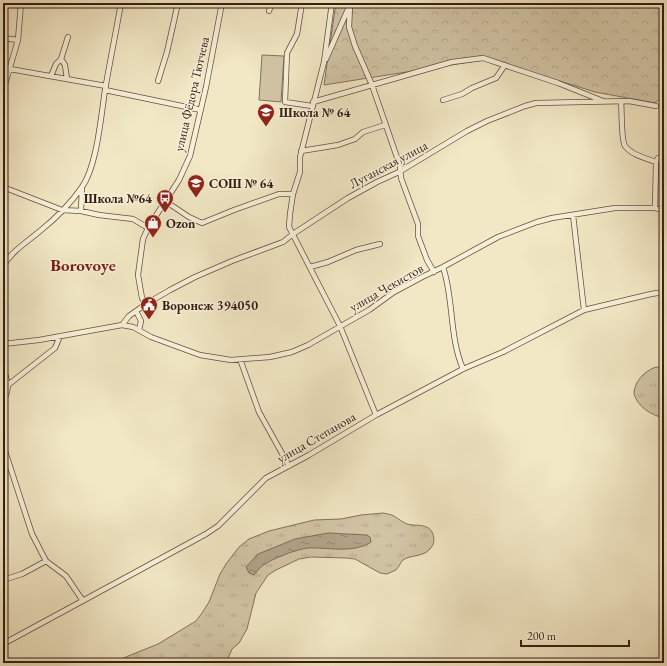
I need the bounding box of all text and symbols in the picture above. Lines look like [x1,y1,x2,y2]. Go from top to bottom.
street label: улица Фёдора Тютчева [170,34,213,153]
school or university icon: Школа № 64 [256,102,276,127]
place label: Школа № 64 [279,104,350,121]
street label: Луганская улица [346,136,431,192]
school or university icon: СОШ № 64 [186,173,206,198]
place label: СОШ № 64 [209,175,273,192]
bus stop icon: Школа №64 [155,188,175,213]
place label: Школа №64 [84,190,152,207]
shop icon: Ozon [143,213,163,238]
place label: Ozon [166,215,196,232]
district label: Borovoye [50,254,116,276]
street label: улица Чекистов [346,259,427,315]
public building icon: Воронеж 394050 [139,295,159,320]
place label: Воронеж 394050 [162,297,258,314]
street label: улица Степанова [274,408,359,467]
scale bar [521,622,629,648]
text: 200 m [527,628,557,644]

